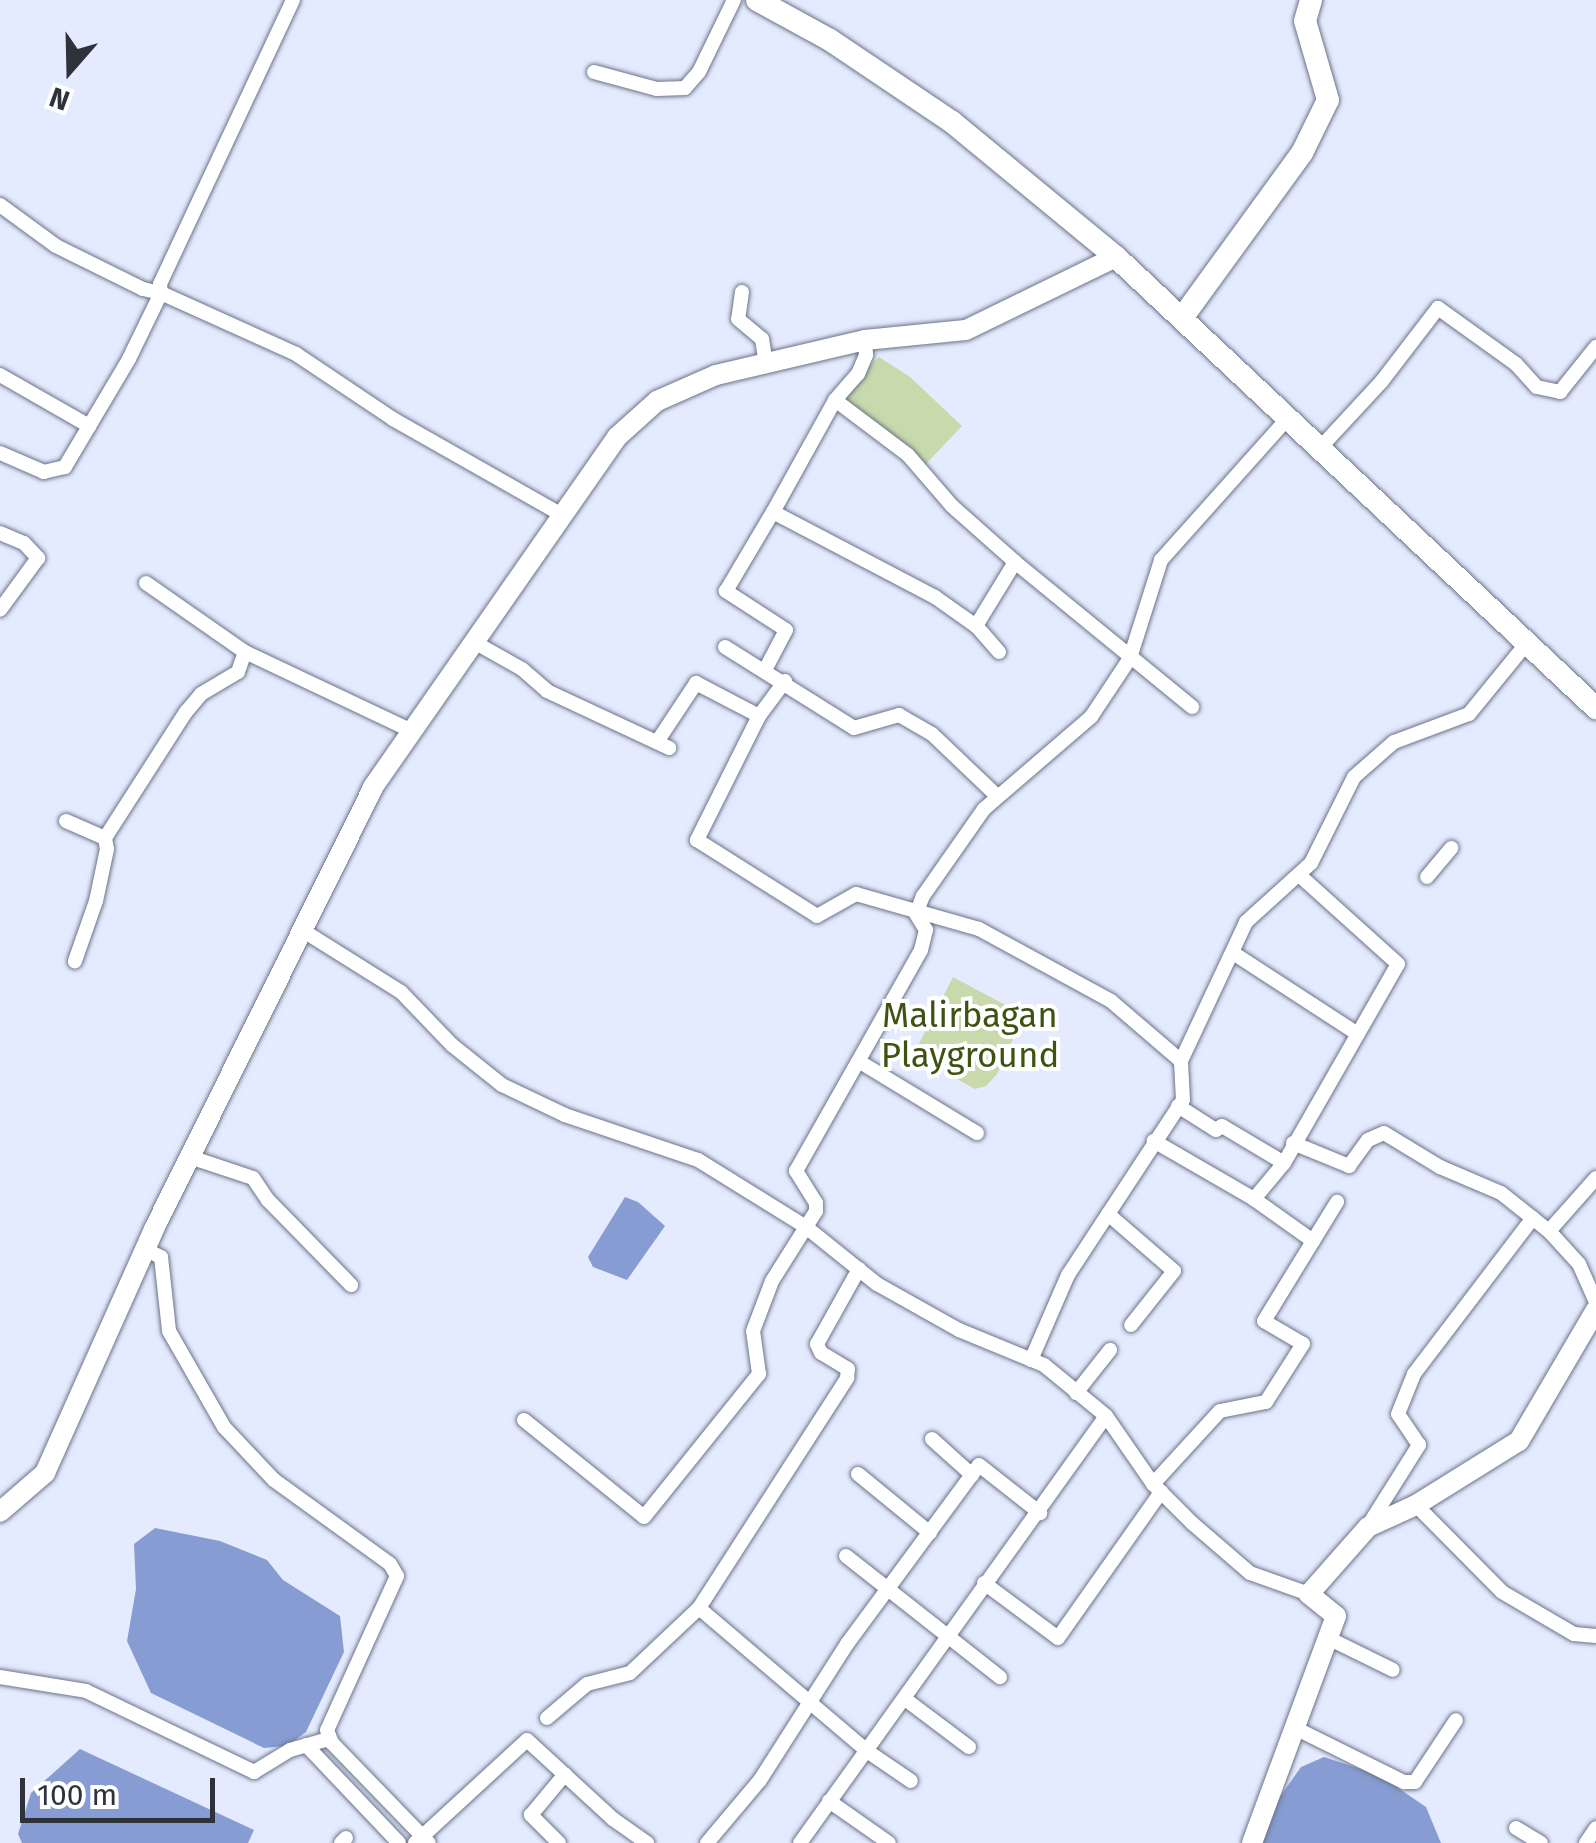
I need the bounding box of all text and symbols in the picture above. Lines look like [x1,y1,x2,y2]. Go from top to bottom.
north arrow [20,20,120,120]
text: N [45,80,74,117]
park label: Malirbagan Playground [881,994,1059,1076]
scale bar [25,1758,220,1820]
text: 100 m [37,1777,117,1813]

